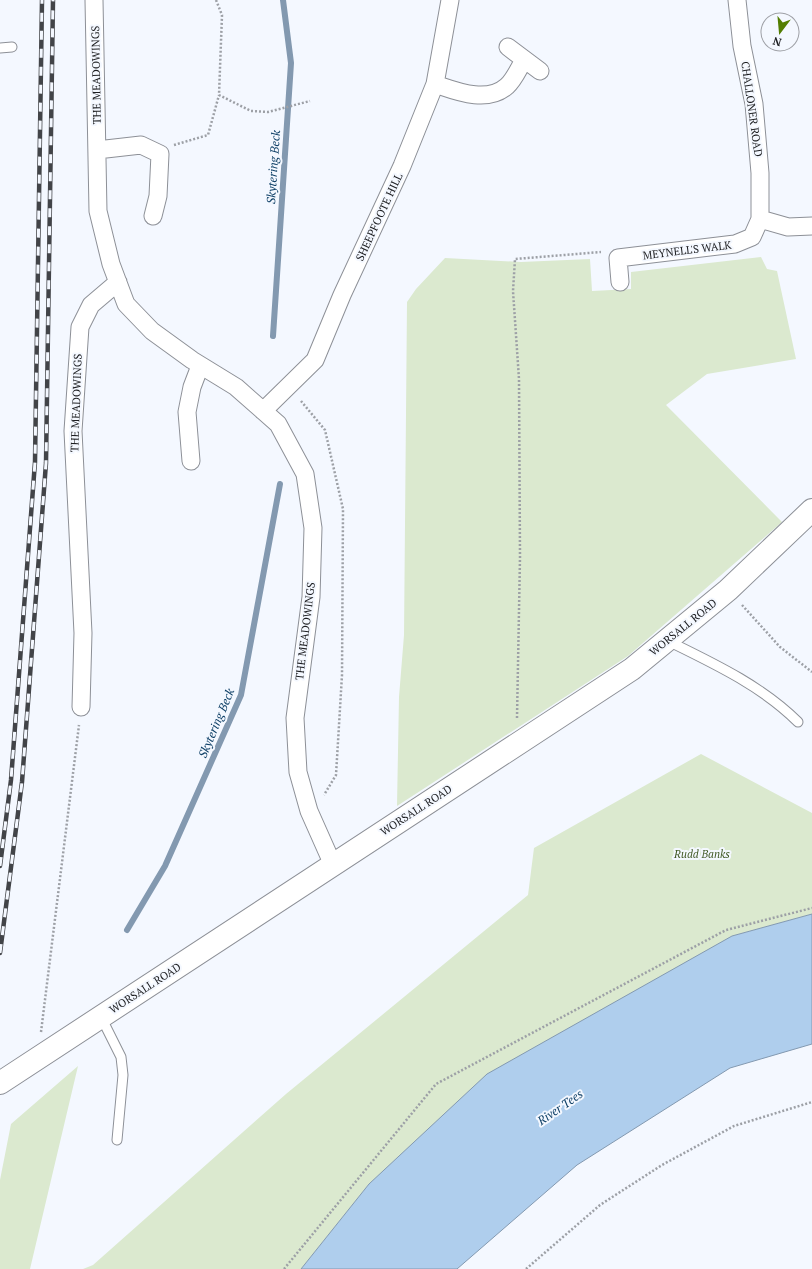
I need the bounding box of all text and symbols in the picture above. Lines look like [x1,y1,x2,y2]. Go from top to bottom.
north arrow [760,12,800,52]
street label: THE MEADOWINGS [88,25,104,124]
text: N [771,34,783,49]
street label: CHALLONER ROAD [738,60,766,158]
water label: Skytering Beck [263,129,283,204]
street label: SHEEPFOOTE HILL [353,171,405,263]
street label: MEYNELL'S WALK [642,238,733,262]
street label: THE MEADOWINGS [67,353,85,453]
street label: THE MEADOWINGS [292,581,318,681]
street label: WORSALL ROAD [646,595,720,658]
water label: Skytering Beck [195,686,237,760]
street label: WORSALL ROAD [377,781,455,838]
park label: Rudd Banks [673,847,730,861]
street label: WORSALL ROAD [106,959,184,1016]
water label: River Tees [534,1086,586,1129]

